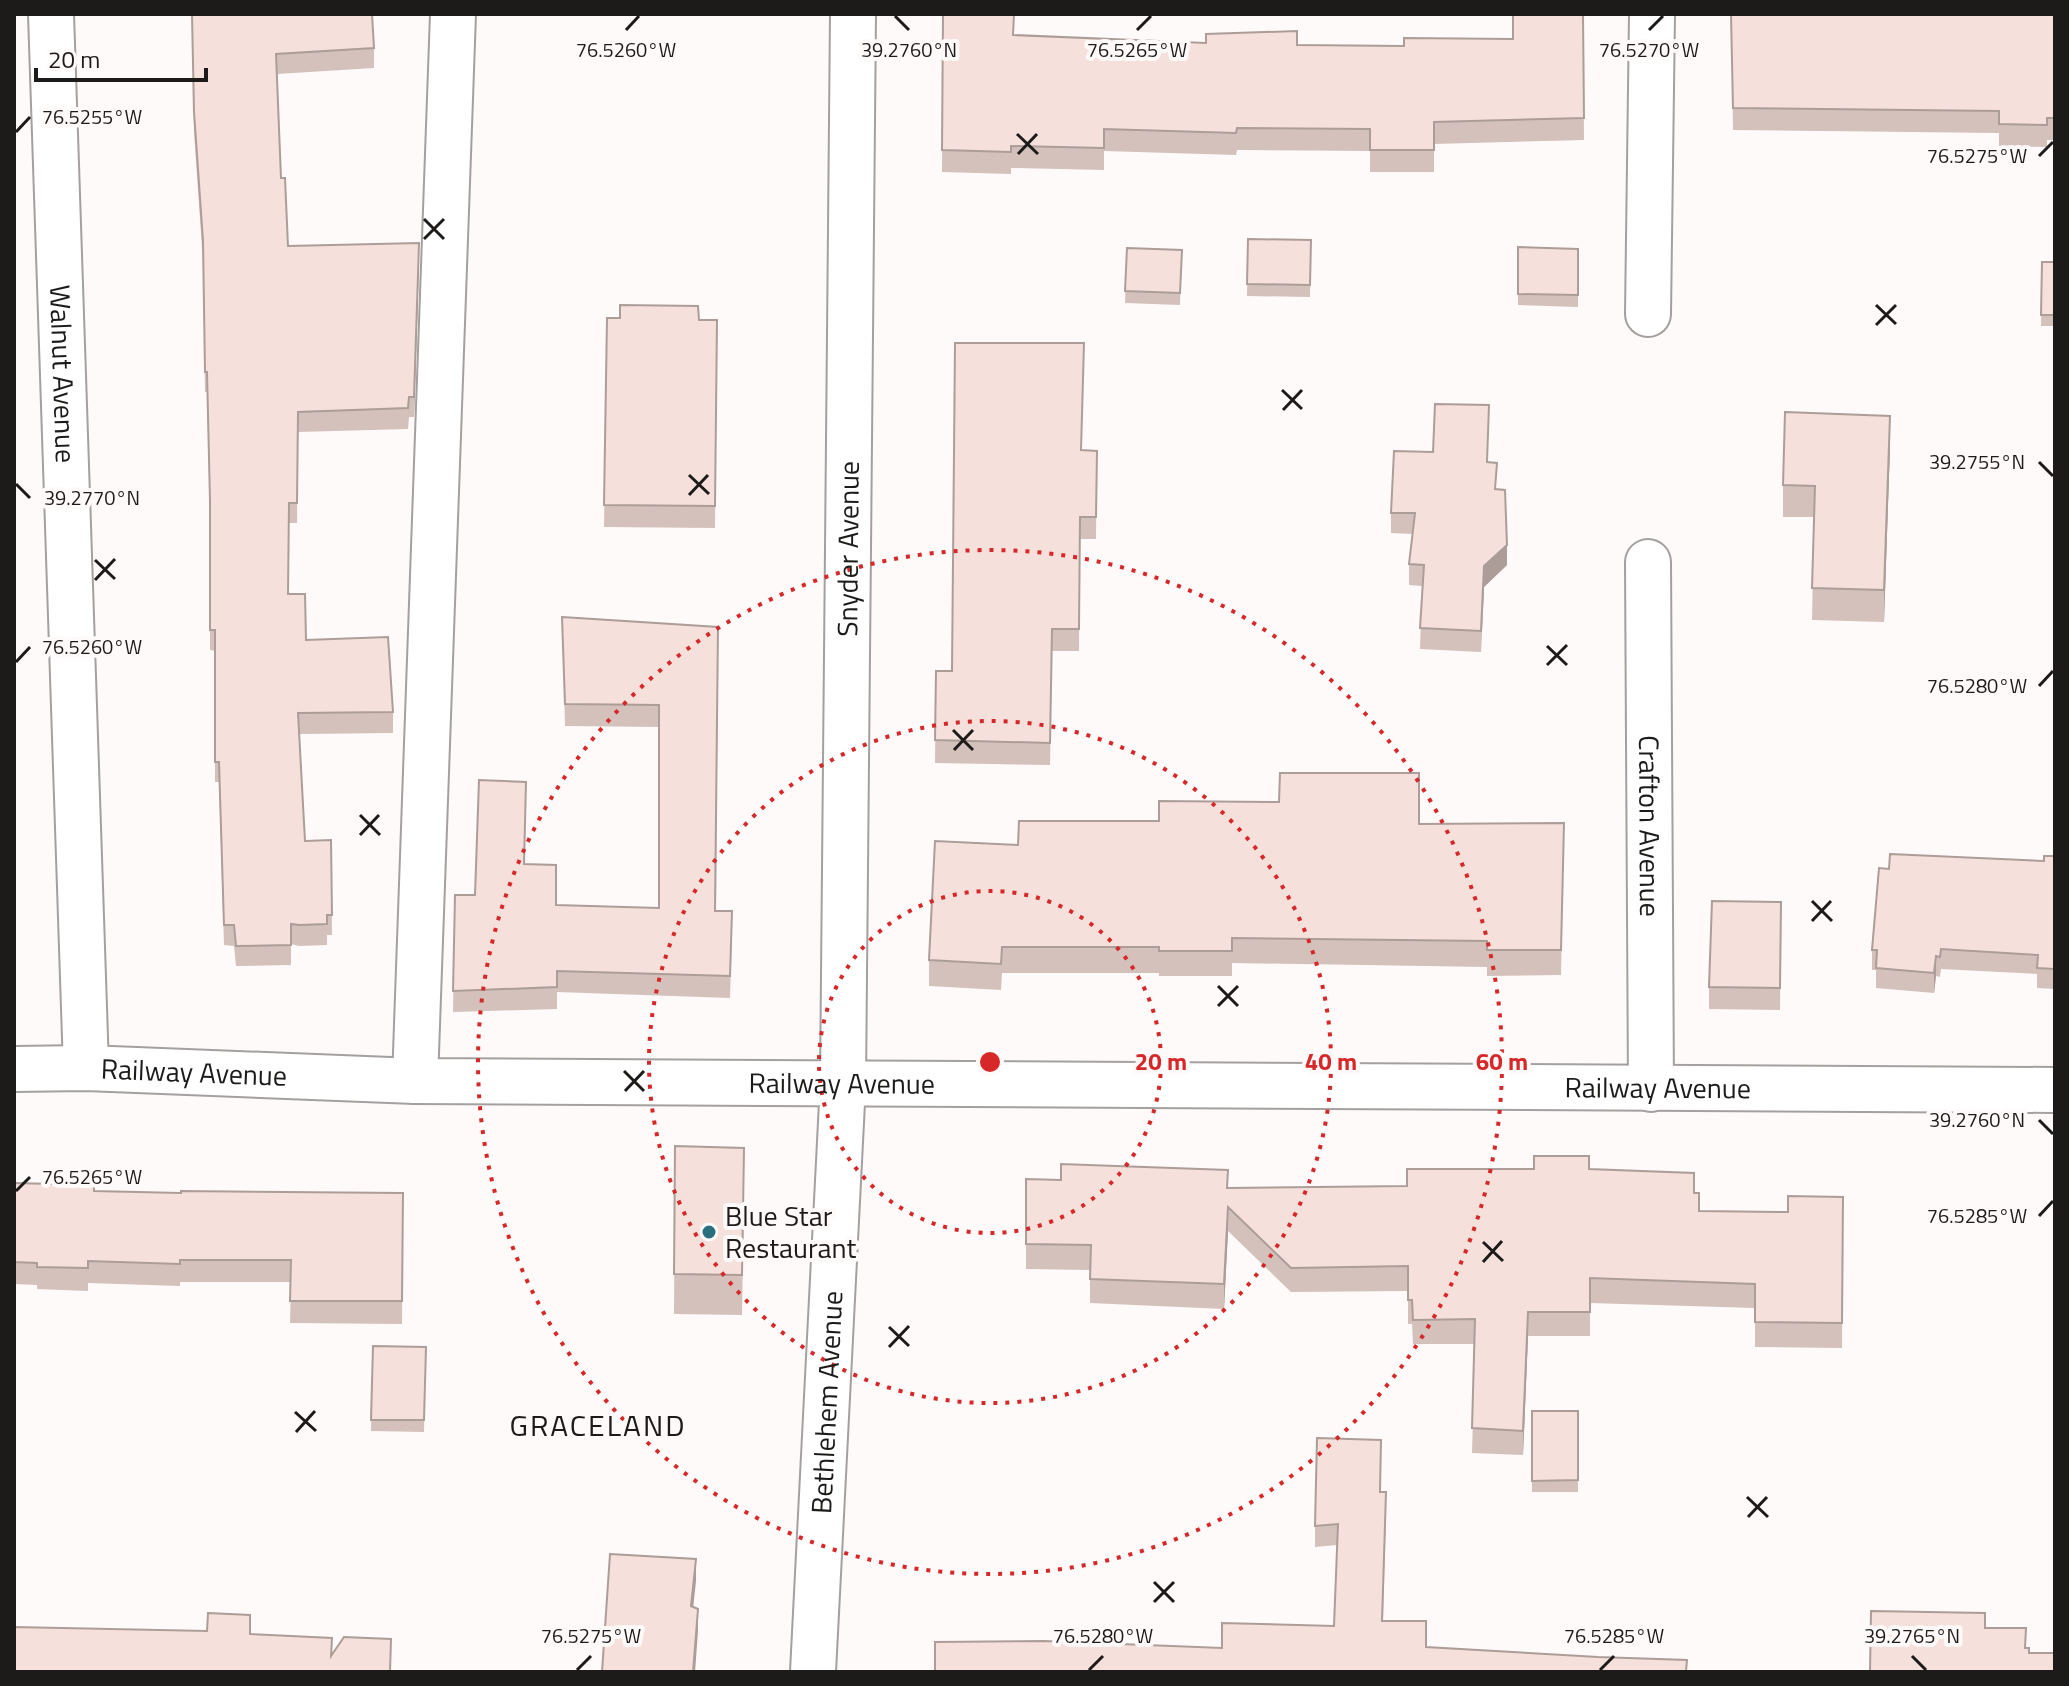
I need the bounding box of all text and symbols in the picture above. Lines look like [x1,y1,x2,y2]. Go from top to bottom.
scale bar [36,32,206,82]
text: 76.5260°W [576,34,676,65]
text: 39.2760°N [861,34,957,65]
text: 76.5265°W [1087,34,1187,65]
text: 76.5270°W [1599,34,1699,65]
text: 20 m [48,41,100,77]
text: 76.5255°W [42,101,142,132]
text: 76.5275°W [1927,140,2027,171]
street label: Walnut Avenue [39,284,88,464]
text: 39.2755°N [1929,446,2025,477]
street label: Snyder Avenue [825,461,870,637]
text: 39.2770°N [44,482,140,513]
text: 76.5260°W [42,631,142,662]
text: 76.5280°W [1927,670,2027,701]
street label: Crafton Avenue [1628,735,1672,917]
text: 20 m [1135,1043,1187,1079]
text: 40 m [1305,1043,1357,1079]
text: 60 m [1476,1043,1528,1079]
street label: Railway Avenue [100,1047,288,1097]
centre of rings [976,1048,1004,1076]
street label: Railway Avenue [748,1061,935,1105]
street label: Railway Avenue [1564,1065,1751,1109]
text: 39.2760°N [1929,1104,2025,1135]
text: 76.5265°W [42,1161,142,1192]
place label: Blue Star Restaurant [725,1194,857,1269]
text: 76.5285°W [1927,1200,2027,1231]
marker: Blue Star Restaurant [700,1223,718,1241]
street label: Bethlehem Avenue [799,1290,853,1515]
district label: GRACELAND [509,1402,687,1448]
text: 76.5275°W [541,1620,641,1651]
text: 76.5280°W [1053,1620,1153,1651]
text: 76.5285°W [1564,1620,1664,1651]
text: 39.2765°N [1864,1620,1960,1651]

